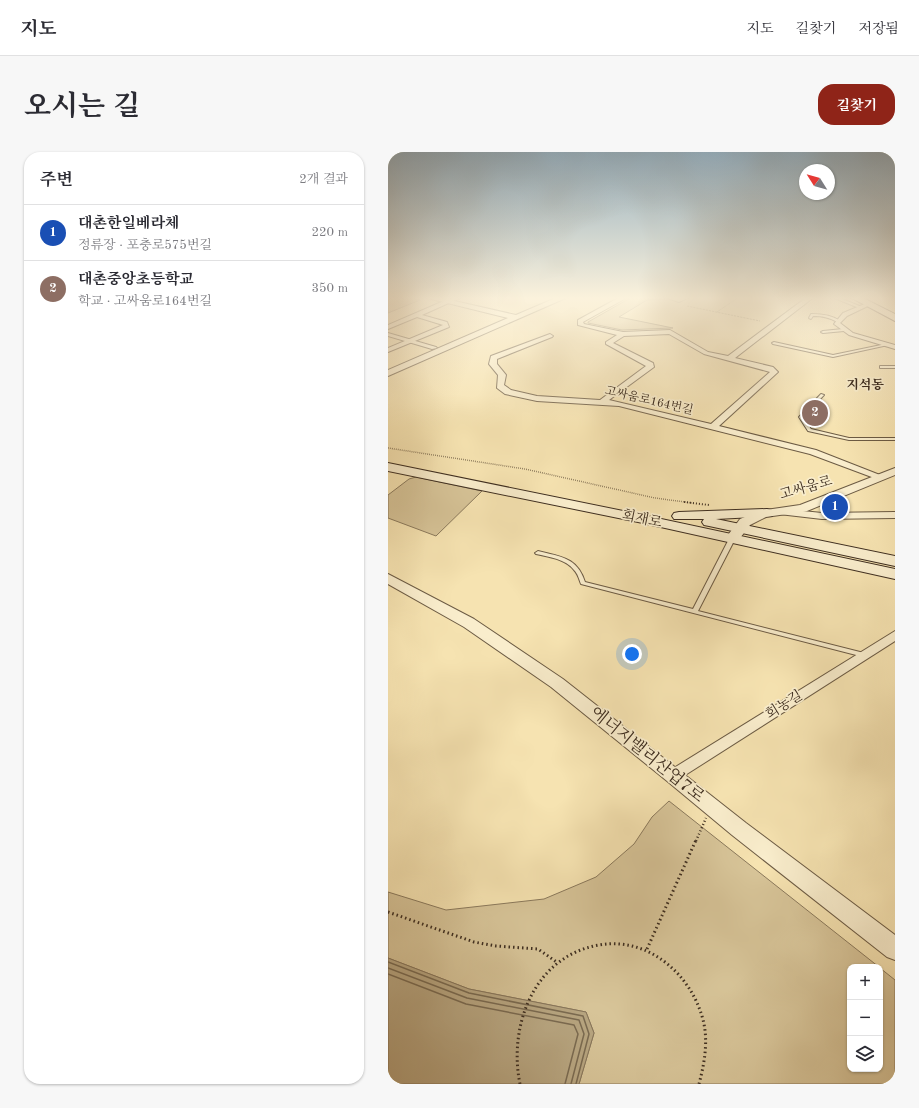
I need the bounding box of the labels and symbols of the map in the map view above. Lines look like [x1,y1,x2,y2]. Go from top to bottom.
north arrow [799,164,835,200]
district label: 지석동 [846,377,884,392]
street label: 고싸움로164번길 [604,384,695,417]
pin: 2 [802,398,828,428]
street label: 고싸움로 [778,473,834,502]
pin: 1 [822,492,848,522]
street label: 회재로 [621,507,664,530]
your location [622,644,642,664]
street label: 회농길 [763,687,805,722]
street label: 에너지밸리산업7로 [587,703,708,806]

